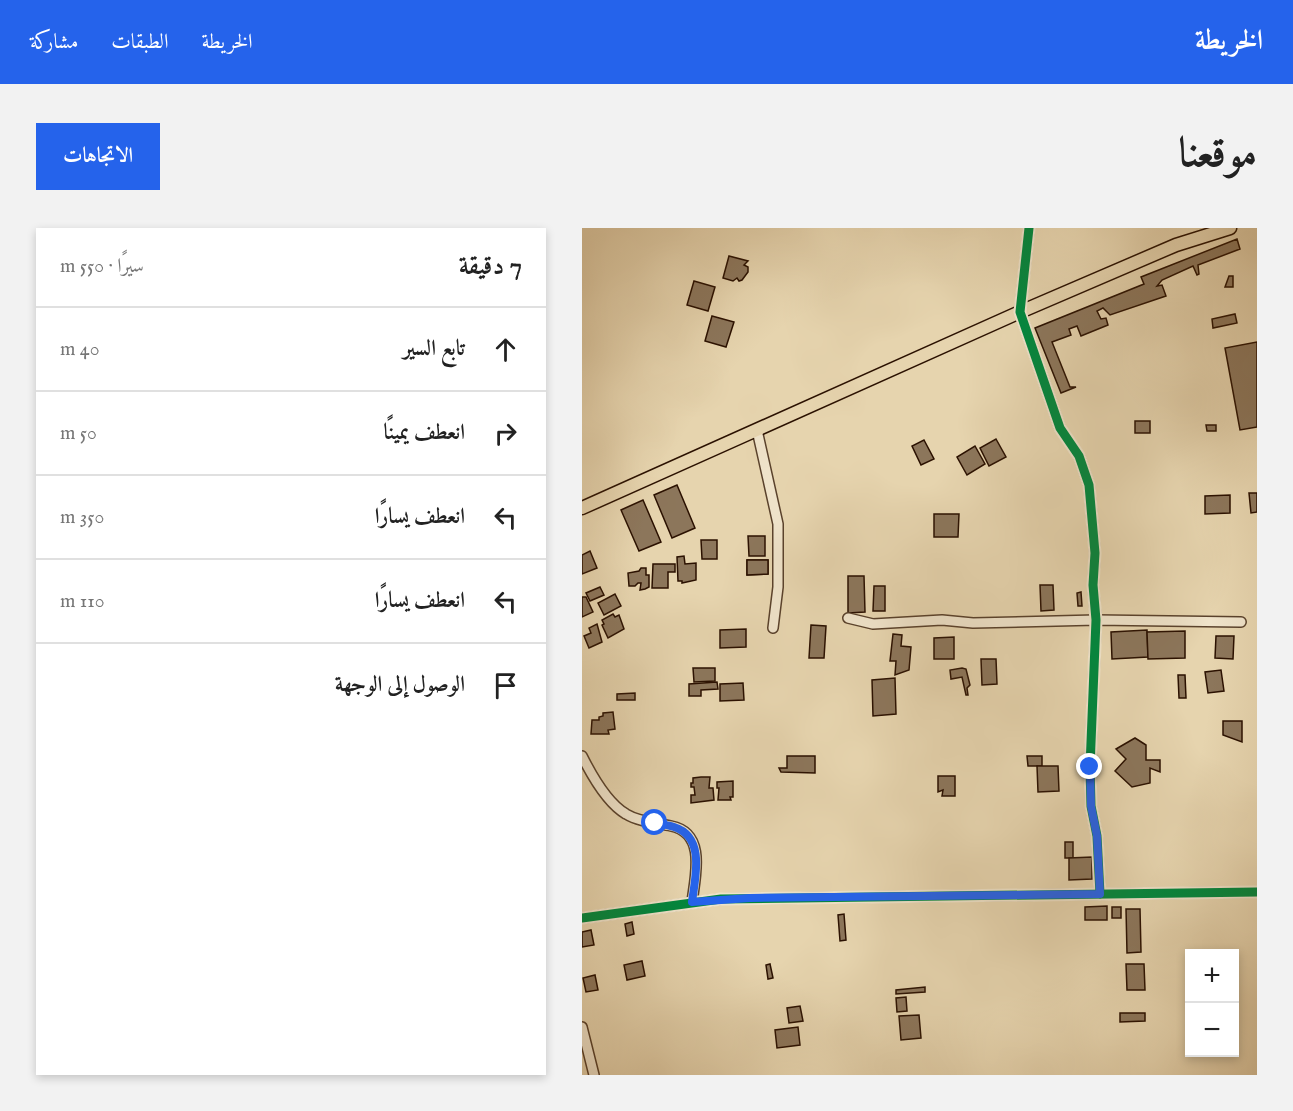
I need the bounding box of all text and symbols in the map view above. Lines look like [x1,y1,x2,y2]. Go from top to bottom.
text: الخريطة [1195,24,1263,59]
text: مشاركة [30,29,78,56]
text: الطبقات [111,29,168,56]
text: الخريطة [201,29,253,56]
button: الاتجاهات [36,123,160,190]
text: موقعنا [1179,128,1257,181]
text: 7 دقيقة [459,250,522,283]
text: سيرًا · 550 m [60,254,144,279]
icon: ahead [489,333,522,366]
text: تابع السير [403,335,465,363]
text: 40 m [60,337,99,362]
icon: right [489,417,522,450]
text: انعطف يمينًا [384,419,465,447]
text: 50 m [60,421,97,446]
icon: left [489,501,522,534]
text: انعطف يسارًا [375,503,465,531]
text: 350 m [60,505,104,530]
icon: left [489,585,522,618]
text: انعطف يسارًا [375,587,465,615]
text: 110 m [60,589,104,614]
icon: arrive [489,669,522,702]
text: الوصول إلى الوجهة [335,671,465,699]
route end [1076,753,1102,779]
route start [641,809,667,835]
map controls [1185,949,1239,1057]
button: + [1185,949,1239,1003]
button: − [1185,1003,1239,1057]

